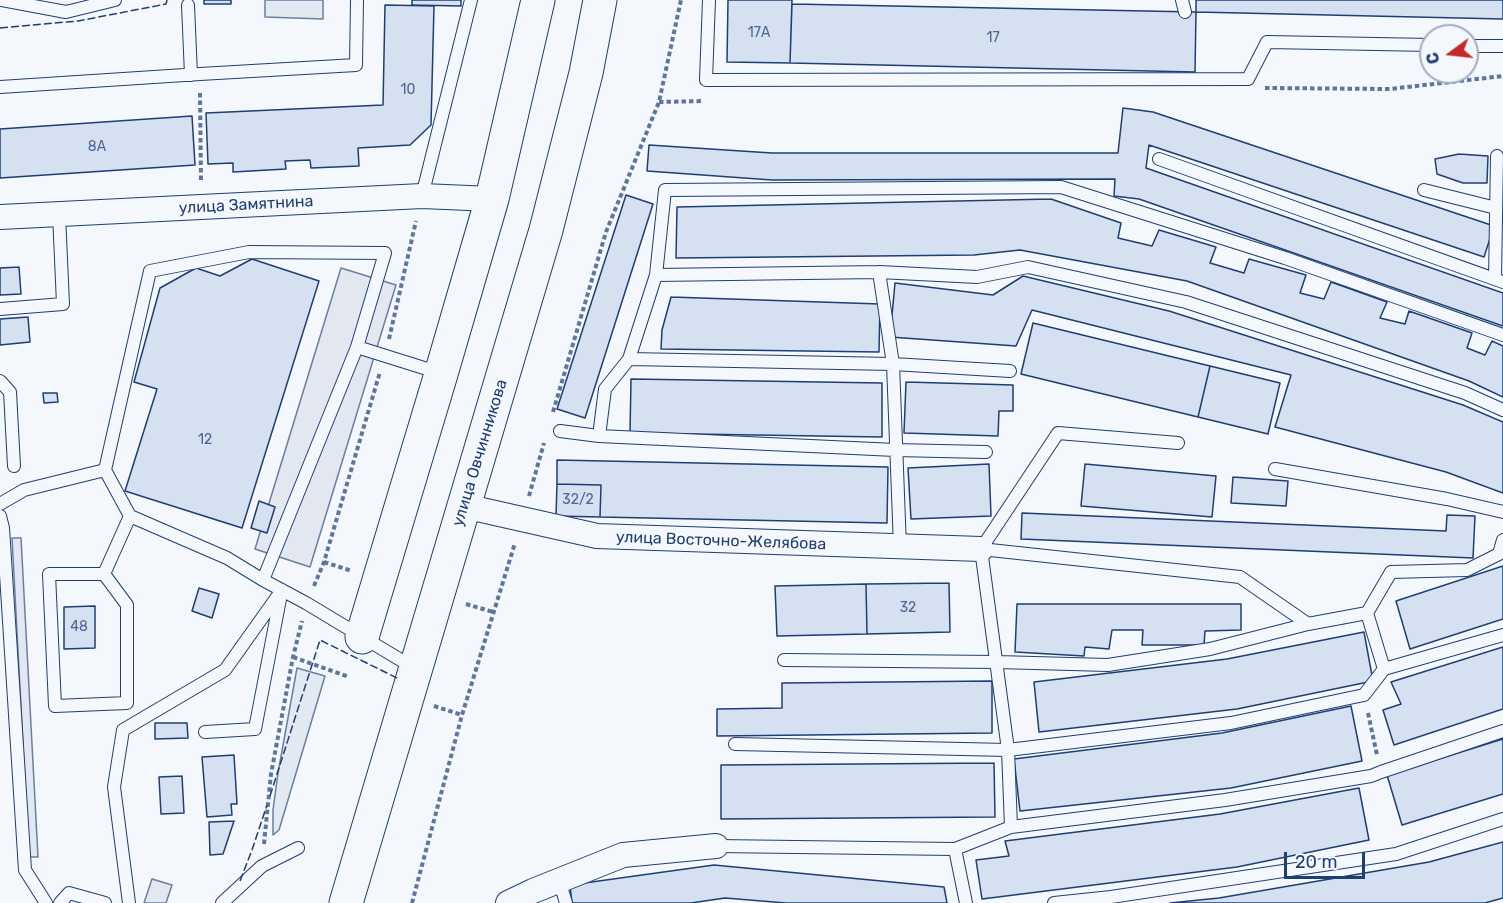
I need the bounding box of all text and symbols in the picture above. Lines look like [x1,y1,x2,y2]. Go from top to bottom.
north arrow [1419,24,1479,84]
house number: 17А [748,25,770,41]
house number: 17 [986,30,1000,46]
text: С [1422,50,1444,66]
house number: 10 [401,82,415,98]
house number: 8А [88,139,106,155]
street label: улица Замятнина [178,192,314,218]
street label: улица Овчинникова [448,377,512,529]
house number: 12 [198,432,212,448]
house number: 32/2 [562,492,594,508]
street label: улица Восточно-Желябова [615,528,827,554]
house number: 32 [900,600,916,616]
house number: 48 [70,619,88,635]
scale bar [1287,840,1368,878]
text: 20 m [1295,851,1337,873]

